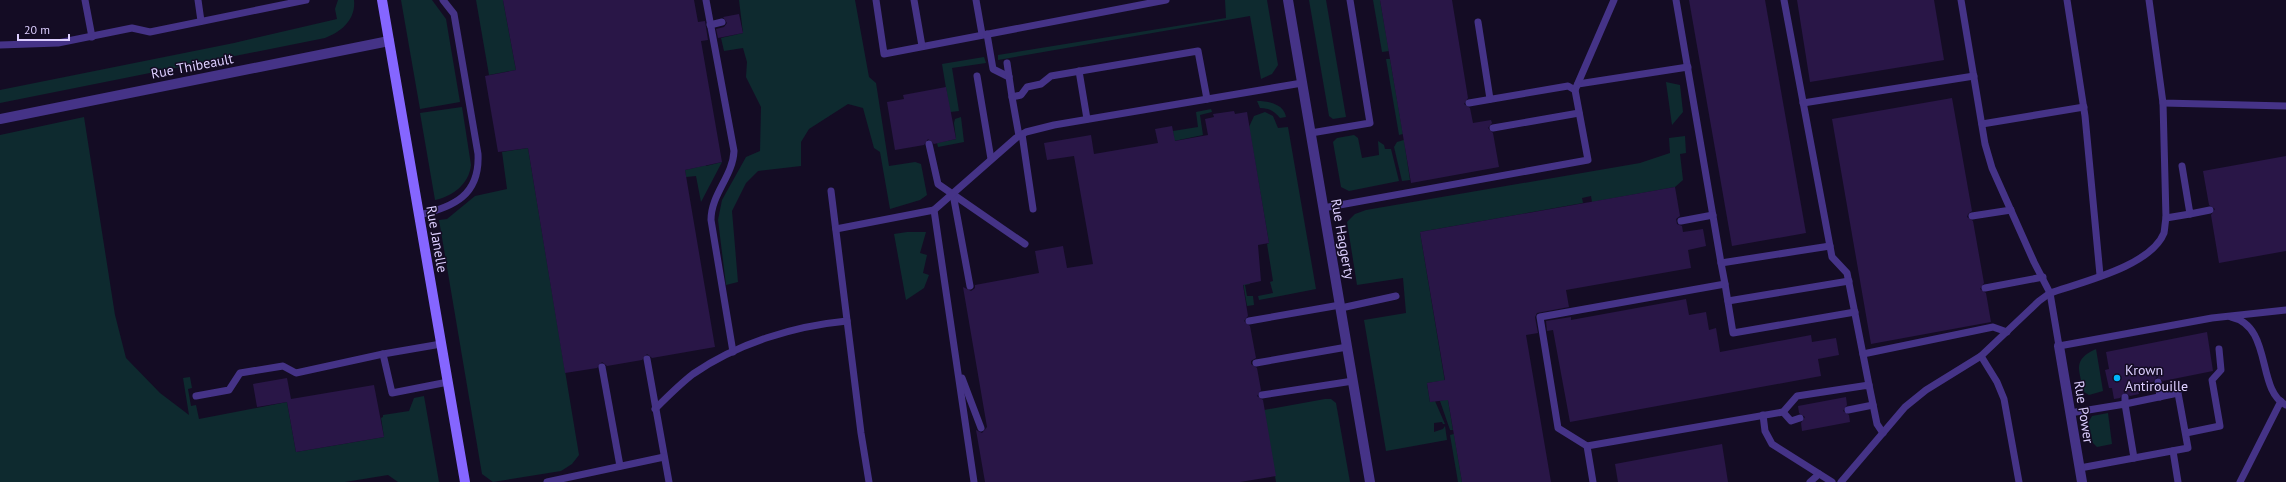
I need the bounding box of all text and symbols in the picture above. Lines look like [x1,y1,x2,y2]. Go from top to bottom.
scale bar [18,16,69,42]
text: 20 m [24,22,50,37]
street label: Rue Thibeault [149,49,235,83]
street label: Rue Haggerty [1327,197,1359,281]
street label: Rue Janelle [422,204,452,274]
place label: Krown Antirouille [2125,361,2188,395]
marker: Krown Antirouille [2112,373,2122,383]
street label: Rue Power [2070,379,2098,445]

